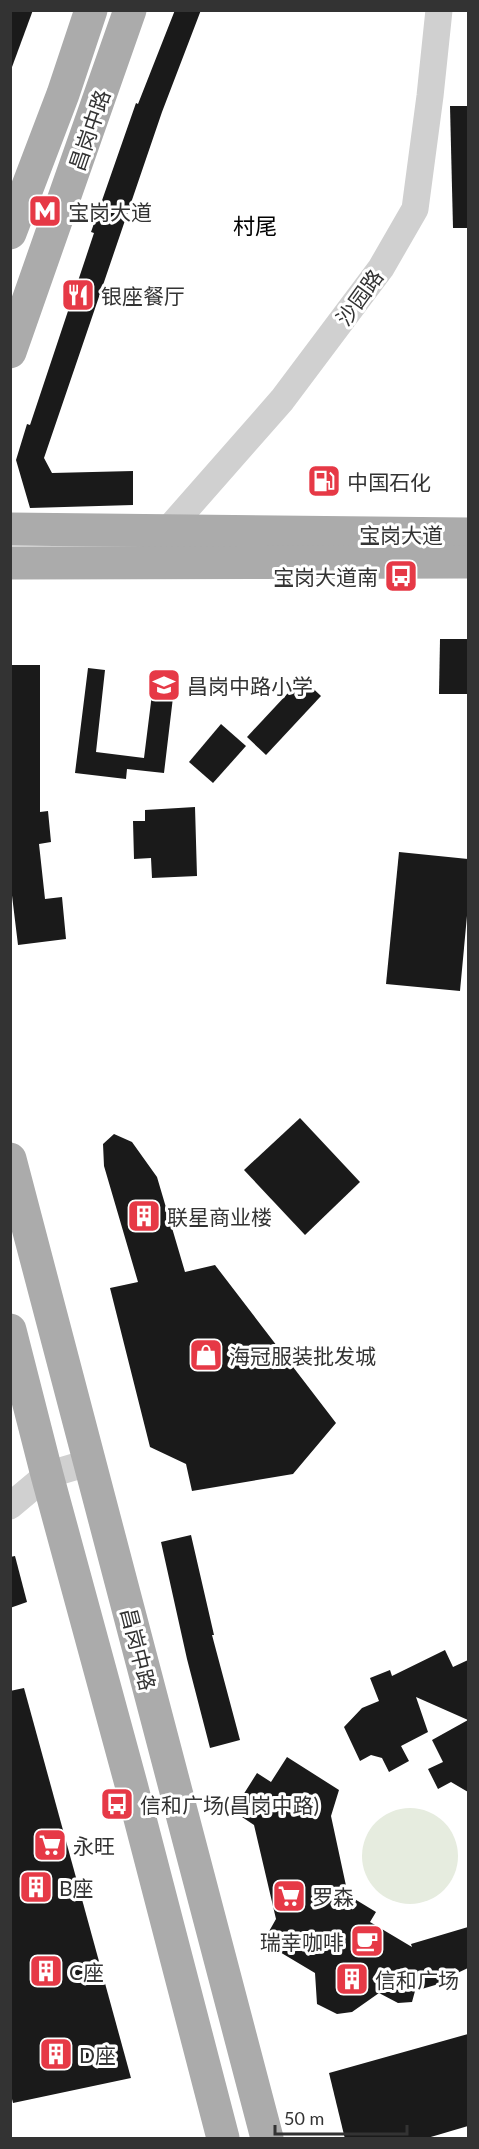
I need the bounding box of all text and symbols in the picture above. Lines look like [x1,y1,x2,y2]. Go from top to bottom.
street label: 昌岗中路 [64,86,114,174]
metro station icon: 宝岗大道 [27,193,63,229]
place label: 宝岗大道 [68,199,152,224]
district label: 村尾 [233,212,277,239]
street label: 沙园路 [330,264,388,330]
restaurant icon: 银座餐厅 [60,277,96,313]
place label: 银座餐厅 [101,283,185,308]
fuel station icon: 中国石化 [306,463,342,499]
place label: 中国石化 [347,469,431,494]
street label: 宝岗大道 [359,522,443,547]
bus stop icon: 宝岗大道南 [383,558,419,594]
place label: 宝岗大道南 [273,564,378,589]
school or university icon: 昌岗中路小学 [146,667,182,703]
place label: 昌岗中路小学 [187,673,313,698]
building icon: 联星商业楼 [126,1198,162,1234]
place label: 联星商业楼 [167,1204,272,1229]
shop icon: 海冠服装批发城 [188,1337,224,1373]
place label: 海冠服装批发城 [229,1343,376,1368]
street label: 昌岗中路 [117,1605,161,1693]
bus stop icon: 信和广场(昌岗中路) [99,1786,135,1822]
place label: 信和广场(昌岗中路) [140,1792,319,1817]
supermarket icon: 永旺 [32,1827,68,1863]
place label: 永旺 [73,1833,115,1858]
building icon: B座 [18,1869,54,1905]
place label: B座 [59,1875,94,1900]
supermarket icon: 罗森 [271,1878,307,1914]
place label: 罗森 [312,1884,354,1909]
cafe icon: 瑞幸咖啡 [349,1923,385,1959]
place label: 瑞幸咖啡 [260,1929,344,1954]
building icon: C座 [28,1953,64,1989]
place label: C座 [69,1959,104,1984]
building icon: 信和广场 [334,1961,370,1997]
place label: 信和广场 [375,1967,459,1992]
building icon: D座 [38,2036,74,2072]
place label: D座 [79,2042,116,2067]
scale bar [275,2098,407,2136]
text: 50 m [284,2107,324,2129]

